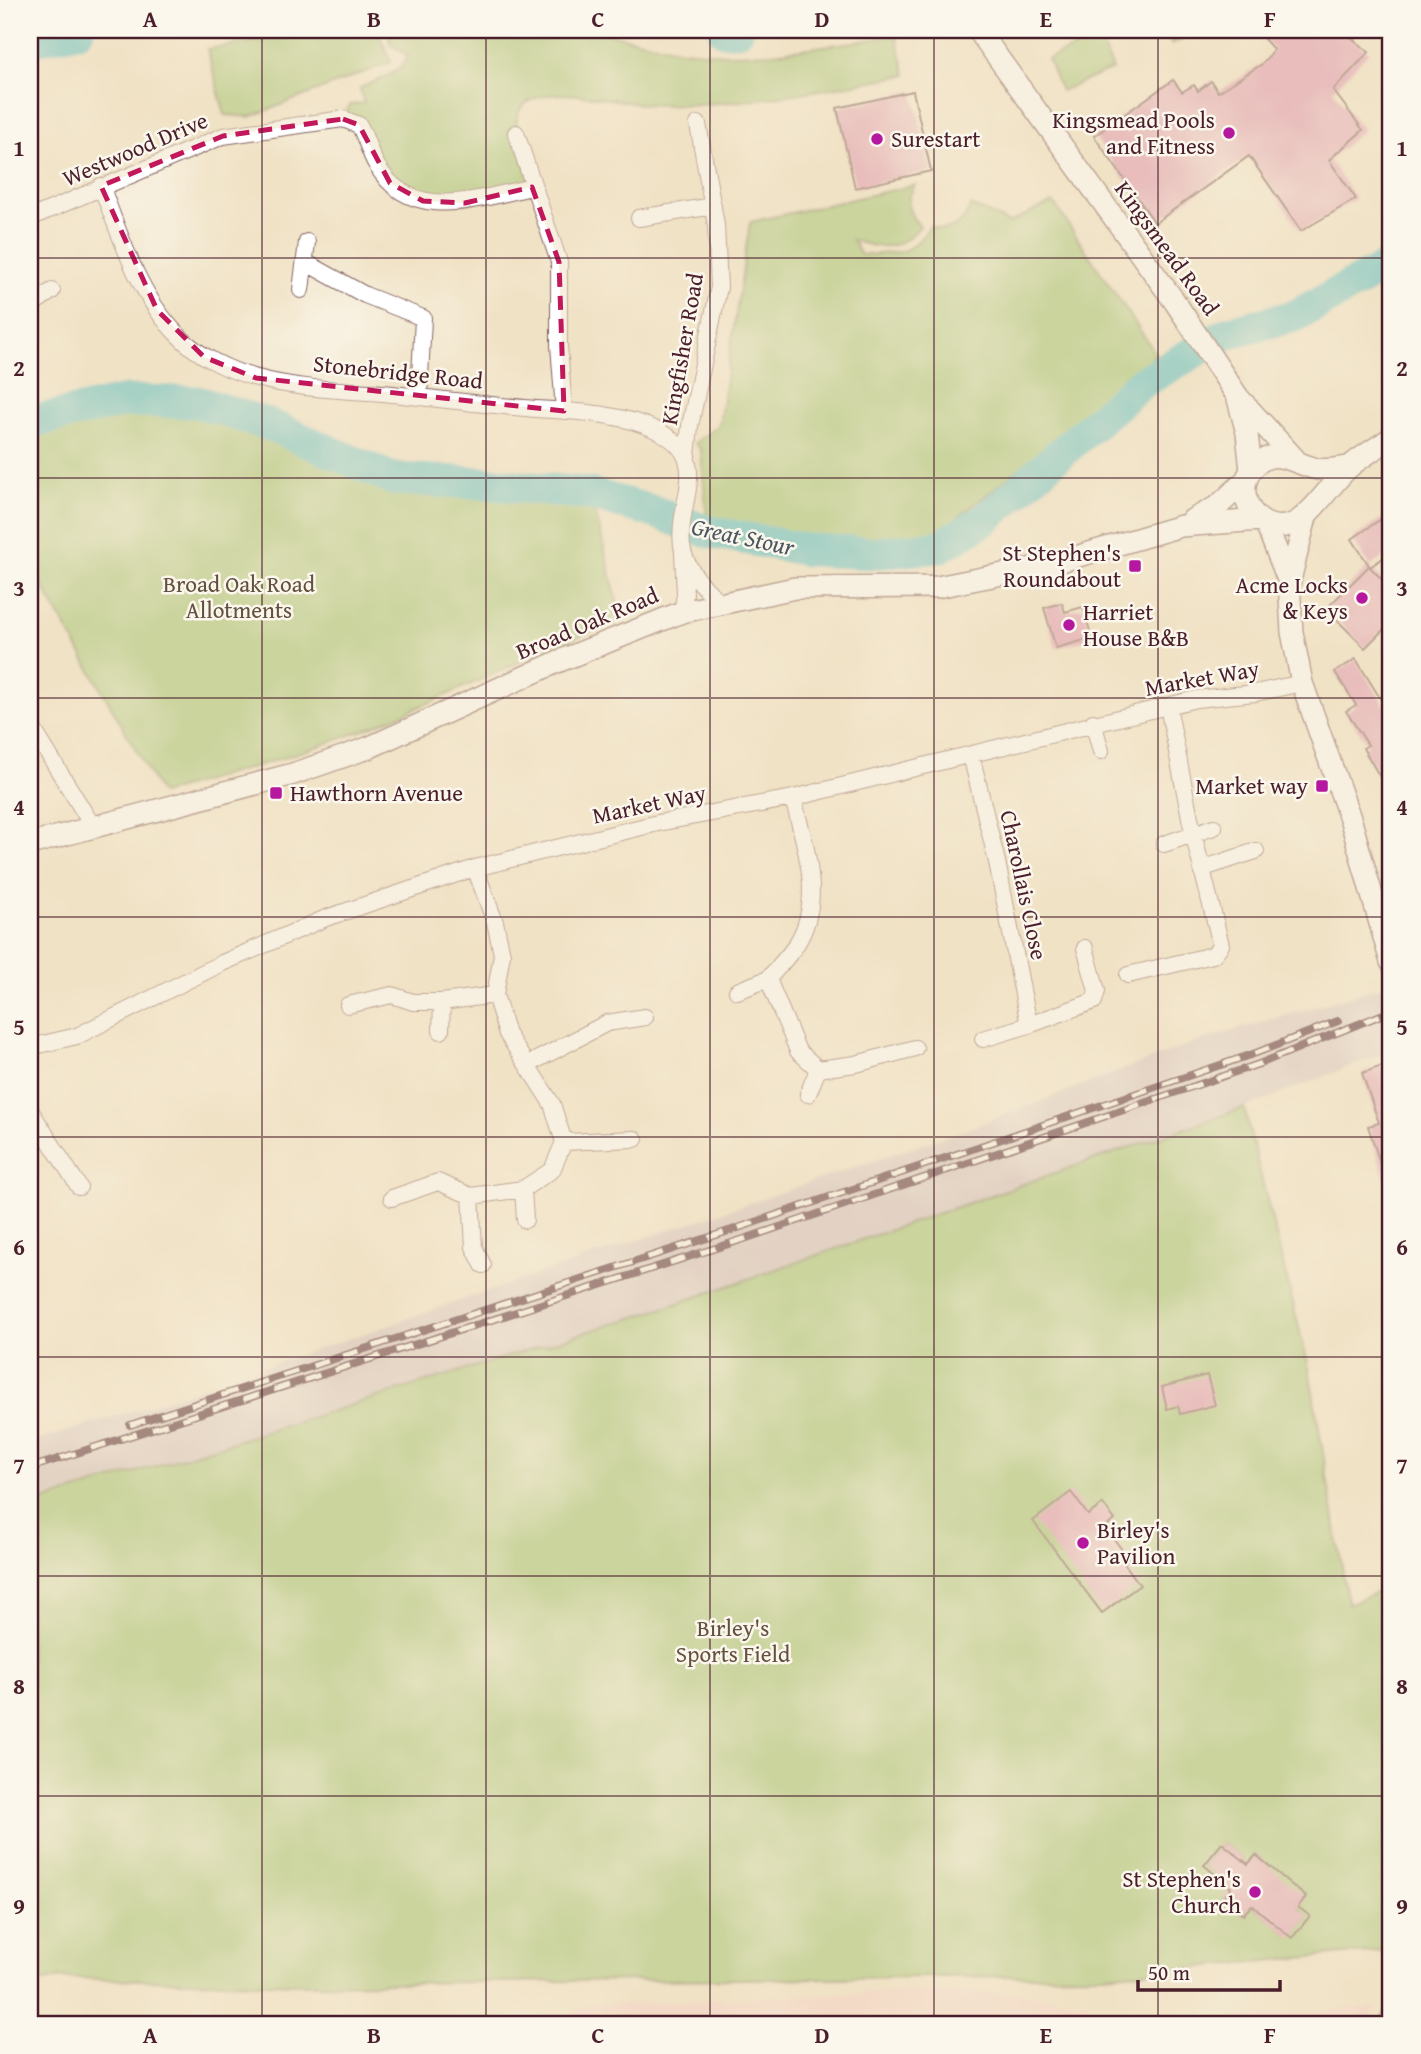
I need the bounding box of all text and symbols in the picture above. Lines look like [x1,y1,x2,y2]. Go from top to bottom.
text: A [143,2,158,35]
text: B [367,2,381,35]
text: C [591,2,605,35]
text: D [815,2,830,35]
text: E [1040,2,1052,35]
text: F [1264,2,1276,35]
street label: Westwood Drive [57,103,213,194]
place label: Kingsmead Pools and Fitness [1052,103,1215,162]
place label: Surestart [891,122,980,155]
marker: Kingsmead Pools and Fitness [1221,125,1237,141]
text: 1 [13,131,25,164]
marker: Surestart [869,131,885,147]
text: 1 [1396,131,1408,164]
street label: Kingsmead Road [1107,173,1228,322]
street label: Kingfisher Road [652,270,711,428]
street label: Stonebridge Road [312,346,485,397]
text: 2 [13,351,25,384]
text: 2 [1396,351,1408,384]
water label: Great Stour [688,509,799,565]
place label: St Stephen's Roundabout [1002,536,1121,595]
marker: St Stephen's Roundabout [1127,558,1143,574]
park label: Broad Oak Road Allotments [163,567,316,626]
place label: Acme Locks & Keys [1236,568,1348,627]
text: 3 [13,571,25,604]
text: 3 [1396,571,1408,604]
street label: Broad Oak Road [510,577,664,667]
marker: Acme Locks & Keys [1354,590,1370,606]
place label: Harriet House B&B [1083,595,1189,654]
marker: Harriet House B&B [1061,617,1077,633]
street label: Market Way [1142,651,1262,704]
place label: Market way [1195,769,1309,802]
street label: Market Way [589,775,709,832]
place label: Hawthorn Avenue [290,776,463,809]
marker: Market way [1314,778,1330,794]
marker: Hawthorn Avenue [268,785,284,801]
text: 4 [13,790,25,823]
text: 4 [1396,790,1408,823]
street label: Charollais Close [993,807,1056,963]
text: 5 [13,1010,25,1043]
text: 5 [1396,1010,1408,1043]
text: 6 [13,1230,25,1263]
text: 6 [1396,1230,1408,1263]
text: 7 [13,1449,25,1482]
text: 7 [1396,1449,1408,1482]
place label: Birley's Pavilion [1097,1513,1175,1572]
marker: Birley's Pavilion [1075,1535,1091,1551]
park label: Birley's Sports Field [676,1611,791,1670]
text: 8 [13,1669,25,1702]
text: 8 [1396,1669,1408,1702]
place label: St Stephen's Church [1122,1862,1241,1921]
marker: St Stephen's Church [1247,1884,1263,1900]
text: 9 [13,1889,25,1922]
text: 9 [1396,1889,1408,1922]
scale bar [1138,1949,1279,1993]
text: 50 m [1148,1957,1190,1988]
text: A [143,2018,158,2051]
text: B [367,2018,381,2051]
text: C [591,2018,605,2051]
text: D [815,2018,830,2051]
text: E [1040,2018,1052,2051]
text: F [1264,2018,1276,2051]

